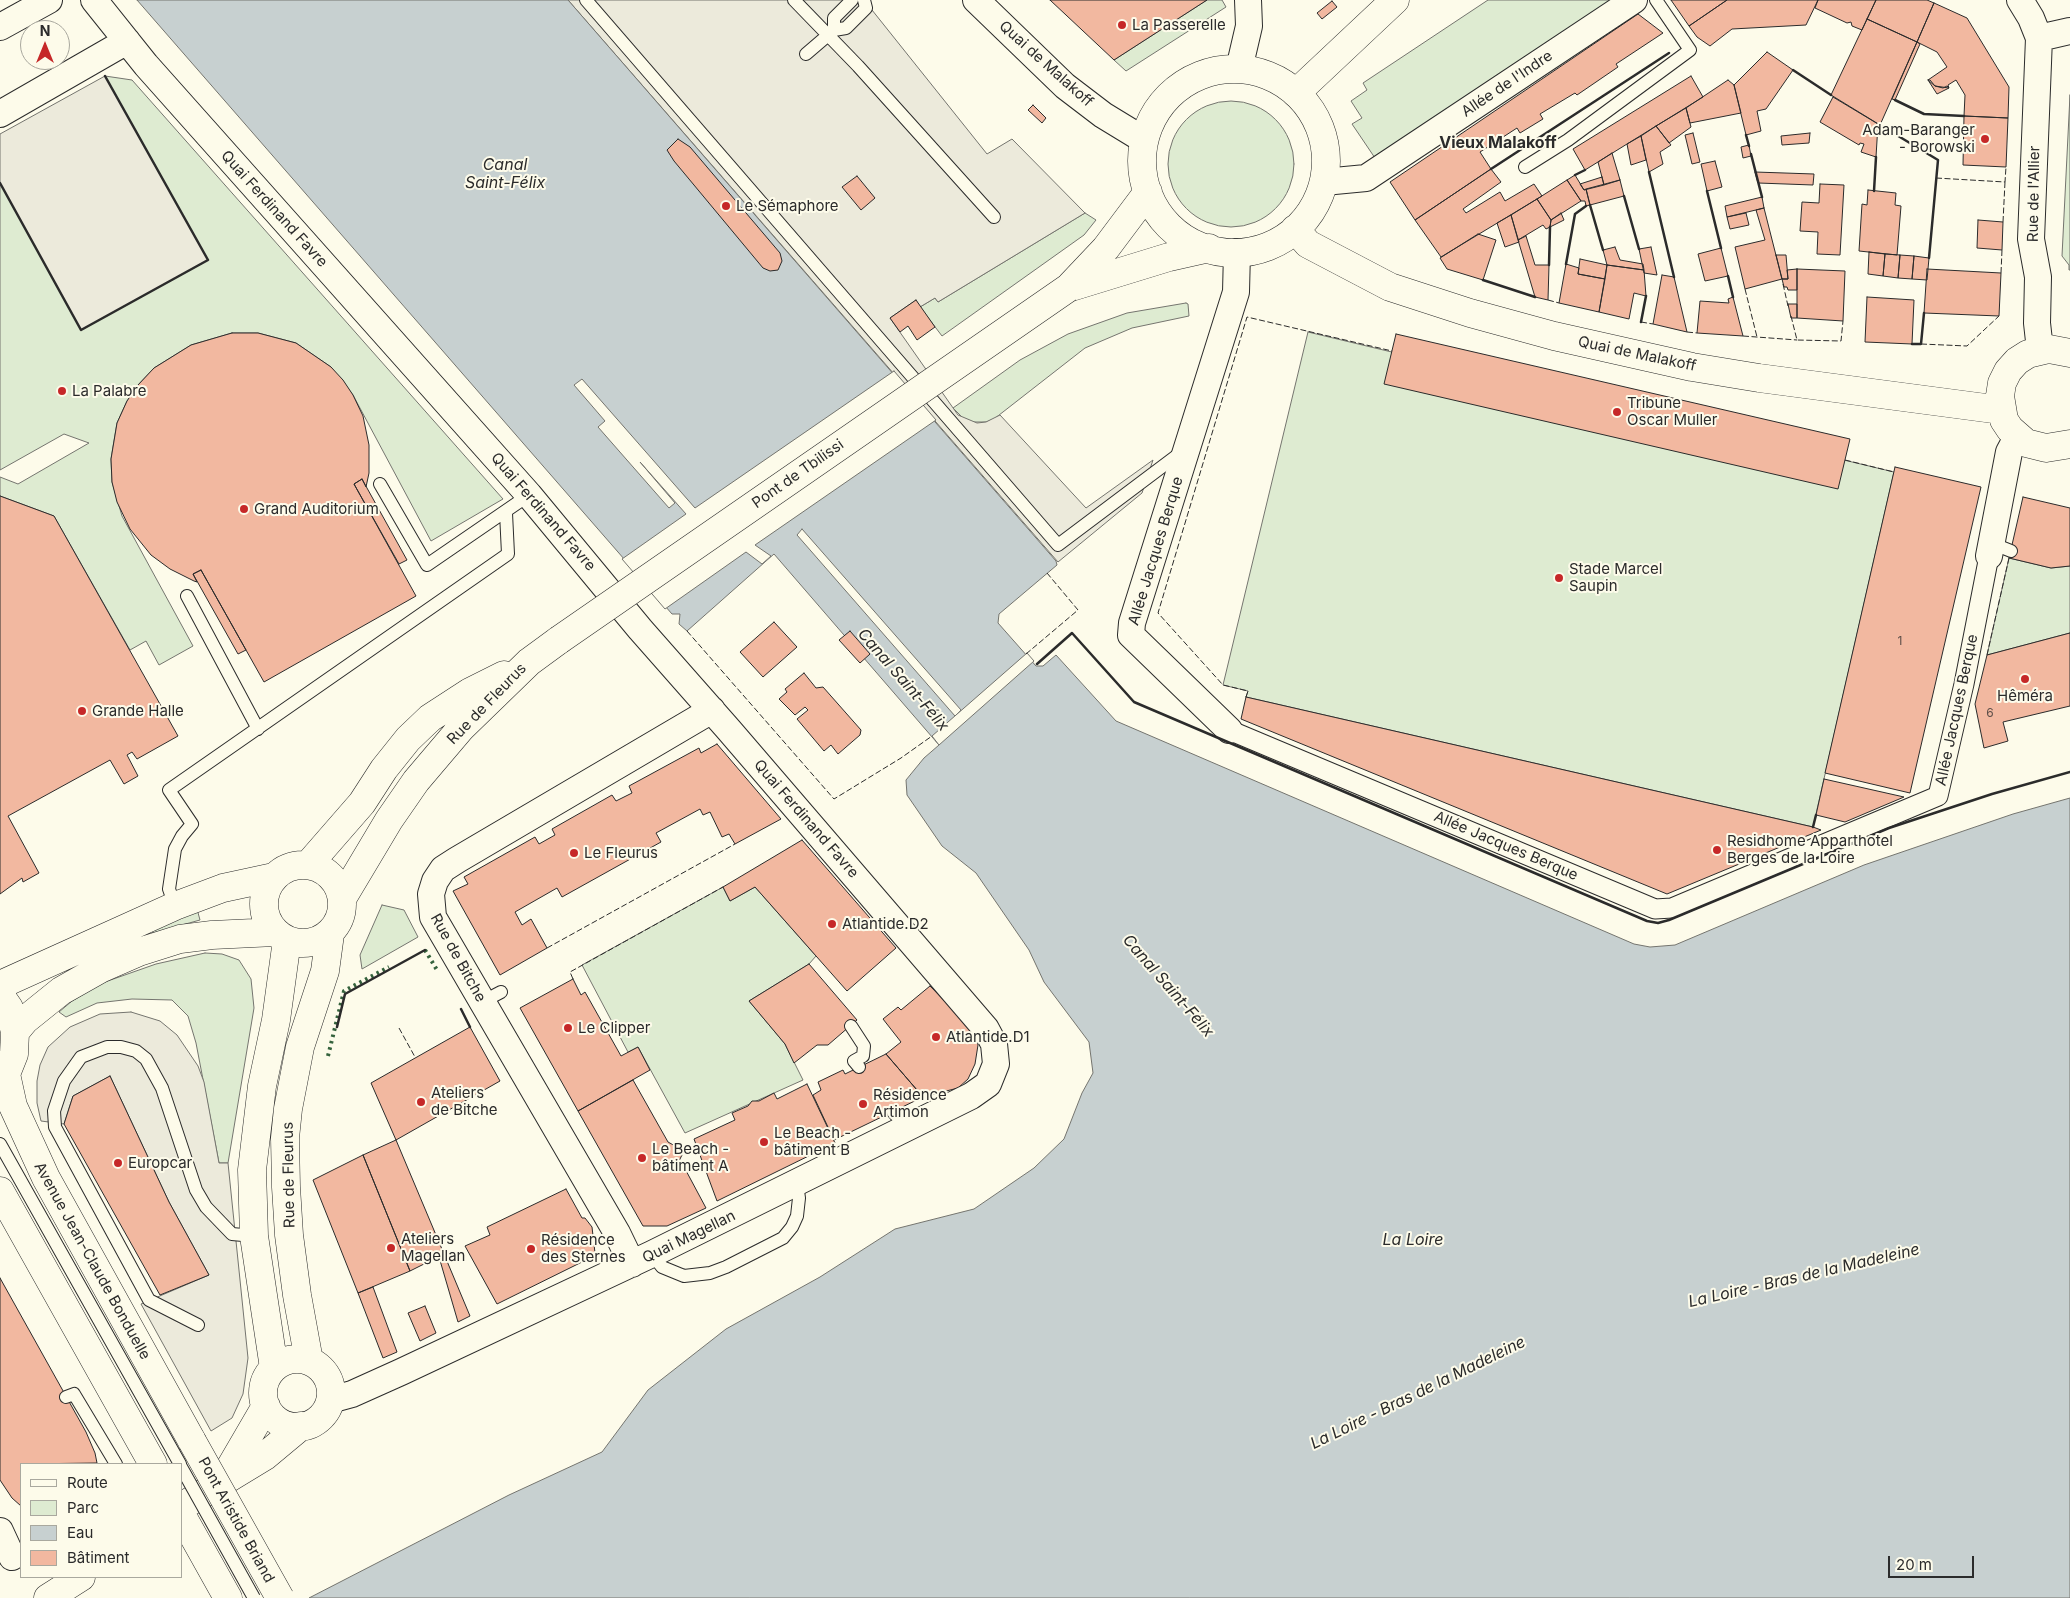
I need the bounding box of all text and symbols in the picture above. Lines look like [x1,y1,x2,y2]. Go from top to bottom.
place label: La Passerelle [1132,16,1226,34]
street label: Quai de Malakoff [995,17,1097,111]
marker: La Passerelle [1116,19,1128,31]
north arrow [20,20,70,70]
text: N [40,22,50,39]
street label: Allée de l'Indre [1458,47,1556,121]
place label: Adam-Baranger - Borowski [1862,121,1975,156]
district label: Vieux Malakoff [1439,133,1557,153]
marker: Adam-Baranger - Borowski [1979,133,1991,145]
street label: Rue de l'Allier [2024,146,2044,242]
street label: Quai Ferdinand Favre [217,147,331,271]
water label: Canal Saint-Félix [465,155,545,193]
place label: Le Sémaphore [736,197,839,215]
marker: Le Sémaphore [720,200,732,212]
street label: Quai de Malakoff [1576,333,1698,375]
place label: La Palabre [72,382,147,400]
marker: La Palabre [56,385,68,397]
place label: Tribune Oscar Muller [1627,394,1717,429]
marker: Tribune Oscar Muller [1611,406,1623,418]
street label: Pont de Tbilissi [749,436,847,512]
street label: Quai Ferdinand Favre [487,449,599,575]
street label: Allée Jacques Berque [1125,474,1187,628]
place label: Grand Auditorium [254,500,379,518]
marker: Grand Auditorium [238,503,250,515]
place label: Stade Marcel Saupin [1569,560,1662,595]
marker: Stade Marcel Saupin [1553,572,1565,584]
water label: Canal Saint-Félix [853,625,953,735]
street label: Allée Jacques Berque [1932,633,1982,787]
house number: 1 [1898,634,1902,648]
street label: Rue de Fleurus [444,660,530,748]
marker: Hêméra [2019,673,2031,685]
place label: Hêméra [1997,687,2053,705]
place label: Grande Halle [92,702,184,720]
marker: Grande Halle [76,705,88,717]
house number: 6 [1986,706,1994,720]
street label: Quai Ferdinand Favre [750,756,862,882]
street label: Allée Jacques Berque [1431,808,1581,884]
place label: Residhome Apparthotel Berges de la Loire [1727,832,1893,867]
place label: Le Fleurus [584,844,658,862]
marker: Residhome Apparthotel Berges de la Loire [1711,844,1723,856]
marker: Le Fleurus [568,847,580,859]
street label: Rue de Bitche [426,911,490,1005]
place label: Atlantide.D2 [842,915,929,933]
marker: Atlantide.D2 [826,918,838,930]
water label: Canal Saint-Félix [1118,931,1218,1041]
place label: Le Clipper [578,1019,650,1037]
marker: Le Clipper [562,1022,574,1034]
place label: Atlantide.D1 [946,1028,1030,1046]
marker: Atlantide.D1 [930,1031,942,1043]
place label: Ateliers de Bitche [431,1084,498,1119]
place label: Résidence Artimon [873,1086,947,1121]
marker: Ateliers de Bitche [415,1096,427,1108]
marker: Résidence Artimon [857,1098,869,1110]
street label: Rue de Fleurus [279,1122,299,1228]
place label: Le Beach - bâtiment B [774,1124,851,1159]
marker: Le Beach - bâtiment B [758,1136,770,1148]
place label: Le Beach - bâtiment A [652,1140,729,1175]
marker: Le Beach - bâtiment A [636,1152,648,1164]
place label: Europcar [128,1154,192,1172]
marker: Europcar [112,1157,124,1169]
street label: Avenue Jean-Claude Bonduelle [30,1159,154,1363]
street label: Quai Magellan [640,1207,738,1267]
place label: Ateliers Magellan [401,1230,465,1265]
water label: La Loire [1383,1230,1443,1250]
place label: Résidence des Sternes [541,1231,626,1266]
water label: La Loire - Bras de la Madeleine [1686,1240,1922,1312]
marker: Ateliers Magellan [385,1242,397,1254]
marker: Résidence des Sternes [525,1243,537,1255]
water label: La Loire - Bras de la Madeleine [1307,1332,1529,1454]
street label: Pont Aristide Briand [194,1454,278,1586]
legend [20,1463,182,1578]
text: Route [67,1473,108,1492]
text: Parc [67,1498,99,1517]
text: Eau [67,1523,93,1542]
scale bar [1890,1546,1976,1578]
text: Bâtiment [67,1548,129,1567]
text: 20 m [1896,1555,1932,1574]

